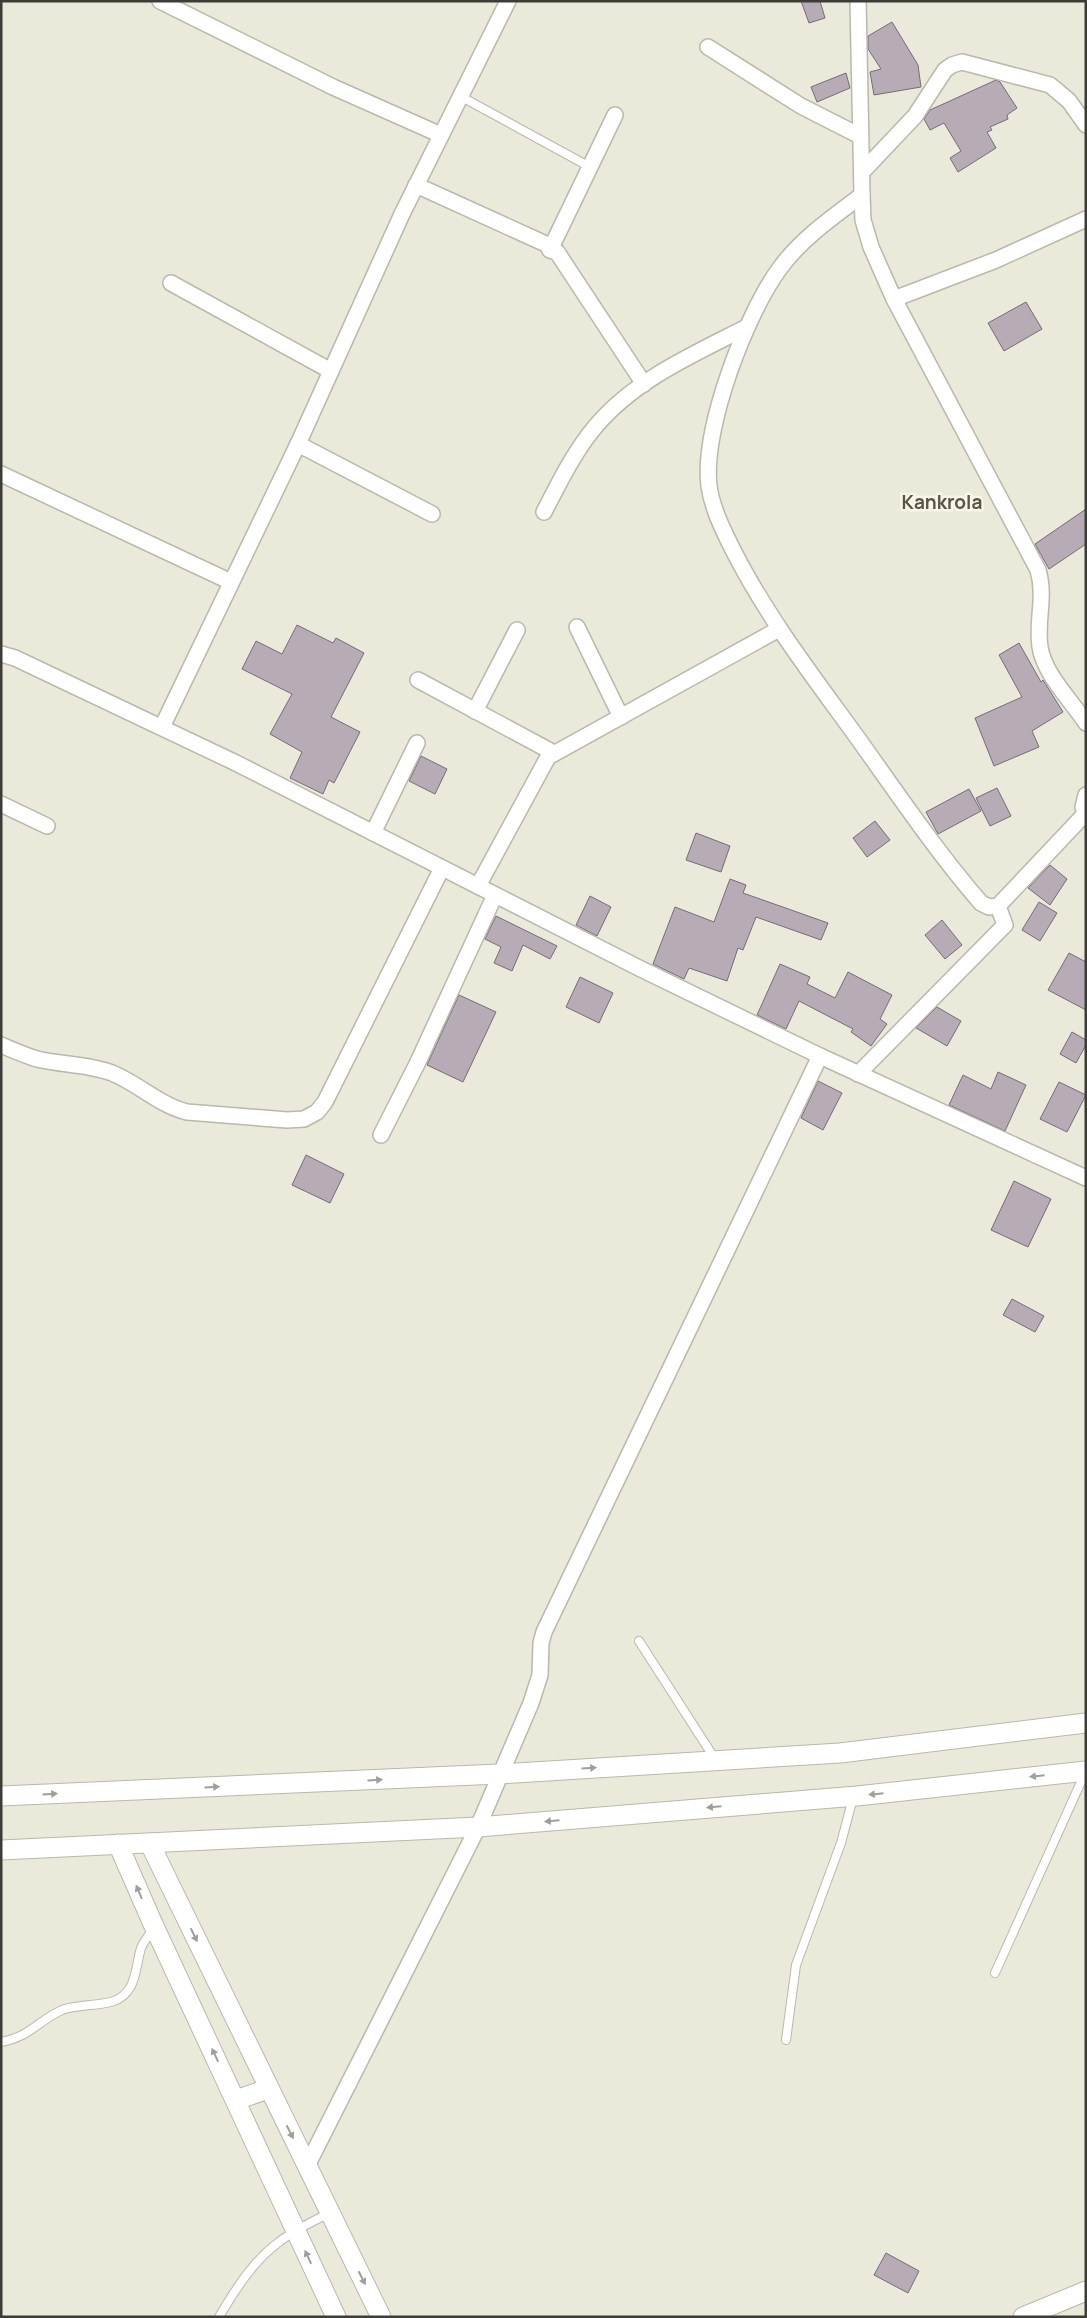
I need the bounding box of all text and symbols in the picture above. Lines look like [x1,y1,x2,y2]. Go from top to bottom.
district label: Kankrola [902,489,982,515]
one-way arrow [582,1764,598,1772]
one-way arrow [1029,1772,1045,1780]
one-way arrow [367,1775,383,1783]
one-way arrow [205,1782,221,1790]
one-way arrow [42,1790,58,1798]
one-way arrow [867,1790,883,1798]
one-way arrow [706,1804,722,1812]
one-way arrow [544,1817,560,1825]
one-way arrow [134,1885,142,1899]
one-way arrow [191,1928,199,1942]
one-way arrow [211,2048,219,2063]
one-way arrow [286,2125,295,2140]
one-way arrow [304,2250,312,2264]
one-way arrow [358,2271,366,2285]

